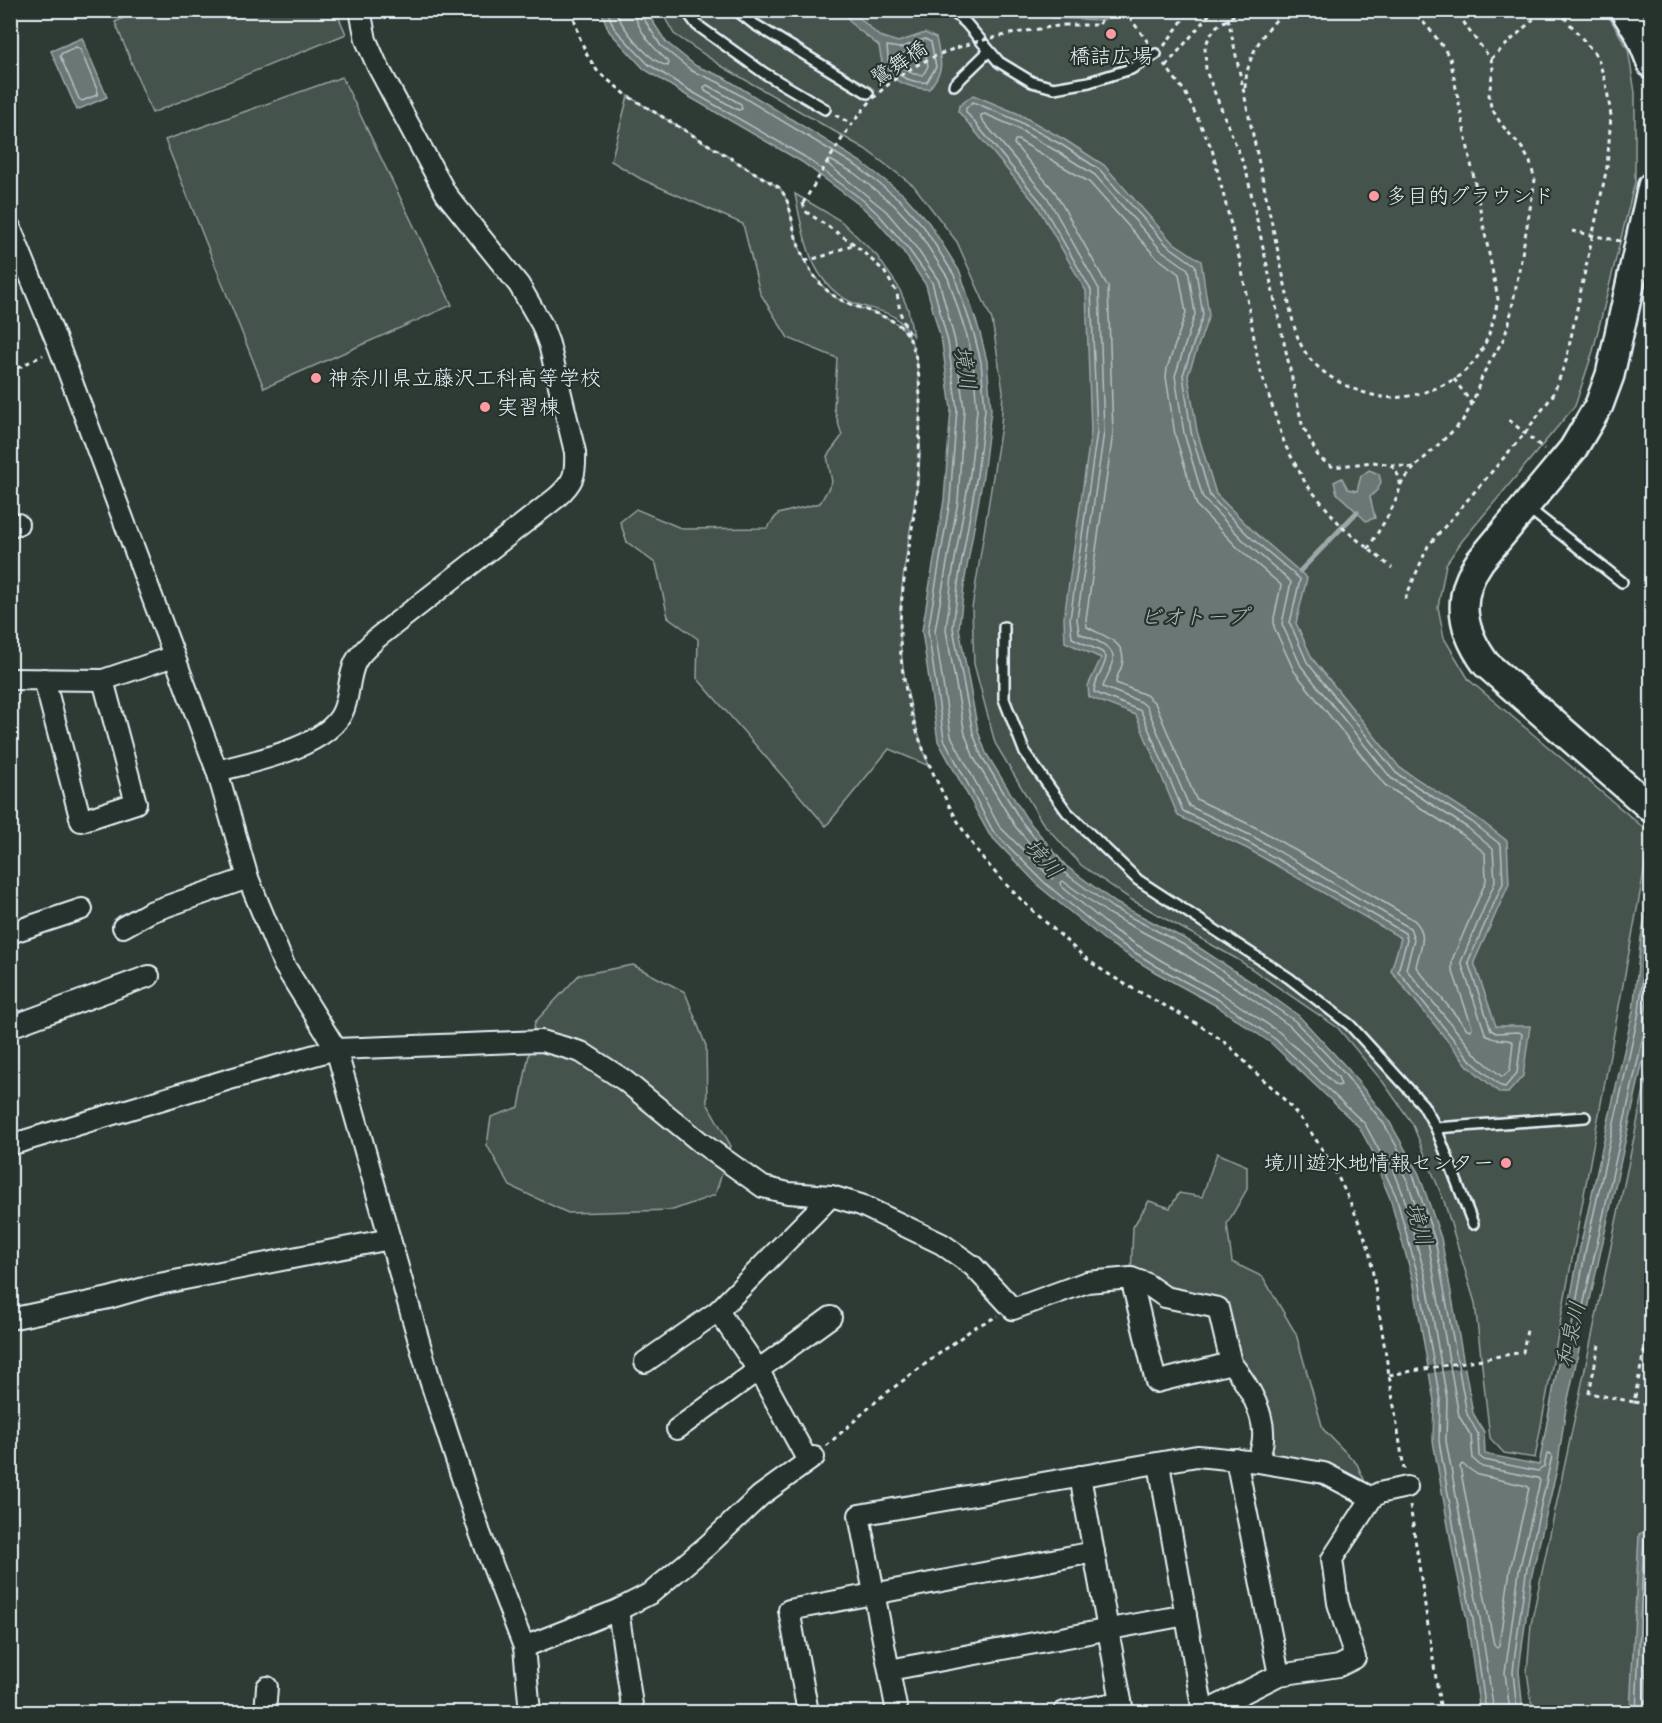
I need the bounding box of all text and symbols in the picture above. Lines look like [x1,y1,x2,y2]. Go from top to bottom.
marker: 橋詰広場 [1104,27,1118,41]
street label: 鷺舞橋 [863,30,933,92]
place label: 橋詰広場 [1069,38,1153,70]
place label: 多目的グラウンド [1386,178,1554,210]
marker: 多目的グラウンド [1367,189,1381,203]
water label: 境川 [948,343,987,392]
place label: 神奈川県立藤沢工科高等学校 [328,360,601,392]
marker: 神奈川県立藤沢工科高等学校 [309,371,323,385]
place label: 実習棟 [497,389,560,421]
marker: 実習棟 [478,400,492,414]
water label: ビオトープ [1139,598,1253,631]
water label: 境川 [1018,830,1072,884]
place label: 境川遊水地情報センター [1264,1145,1494,1177]
marker: 境川遊水地情報センター [1499,1156,1513,1170]
water label: 境川 [1400,1198,1443,1249]
water label: 和泉川 [1545,1298,1592,1370]

